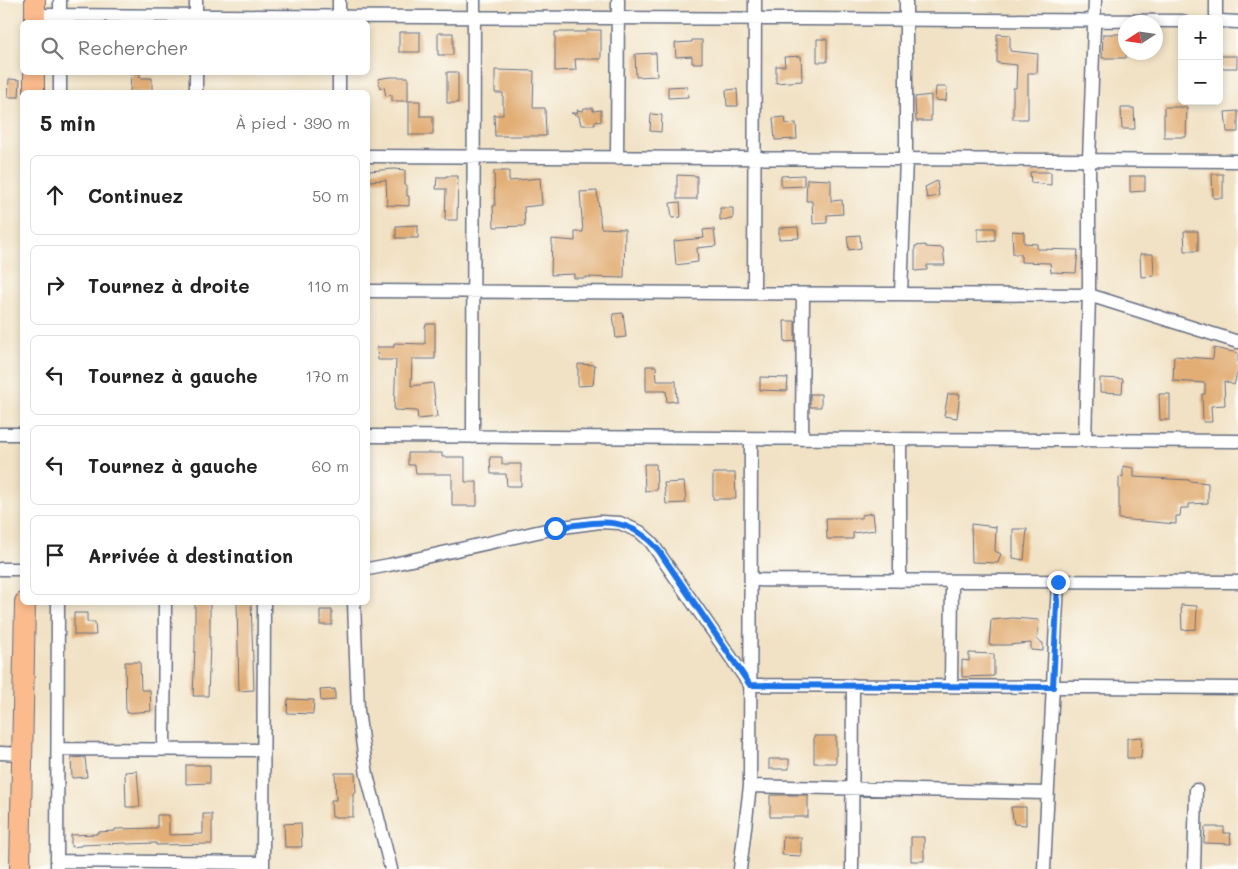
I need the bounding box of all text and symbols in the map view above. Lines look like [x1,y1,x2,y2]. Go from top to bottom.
north arrow [1118,15,1163,60]
map controls [1178,15,1223,105]
button: + [1178,15,1223,60]
search box [20,20,370,75]
icon: search [38,34,66,62]
text: Rechercher [78,35,188,60]
button: − [1178,60,1223,105]
text: 5 min [40,109,96,136]
text: À pied · 390 m [235,112,350,133]
icon: ahead [41,181,69,209]
text: Continuez [88,183,183,208]
text: 50 m [312,185,349,206]
icon: right [41,271,69,299]
text: Tournez à droite [88,273,250,298]
text: 110 m [307,275,349,296]
icon: left [41,361,69,389]
text: Tournez à gauche [88,363,257,388]
text: 170 m [305,365,349,386]
icon: left [41,451,69,479]
text: Tournez à gauche [88,453,257,478]
text: 60 m [312,455,349,476]
route start [544,517,567,540]
icon: arrive [41,541,69,569]
text: Arrivée à destination [88,543,293,568]
route end [1047,571,1070,594]

